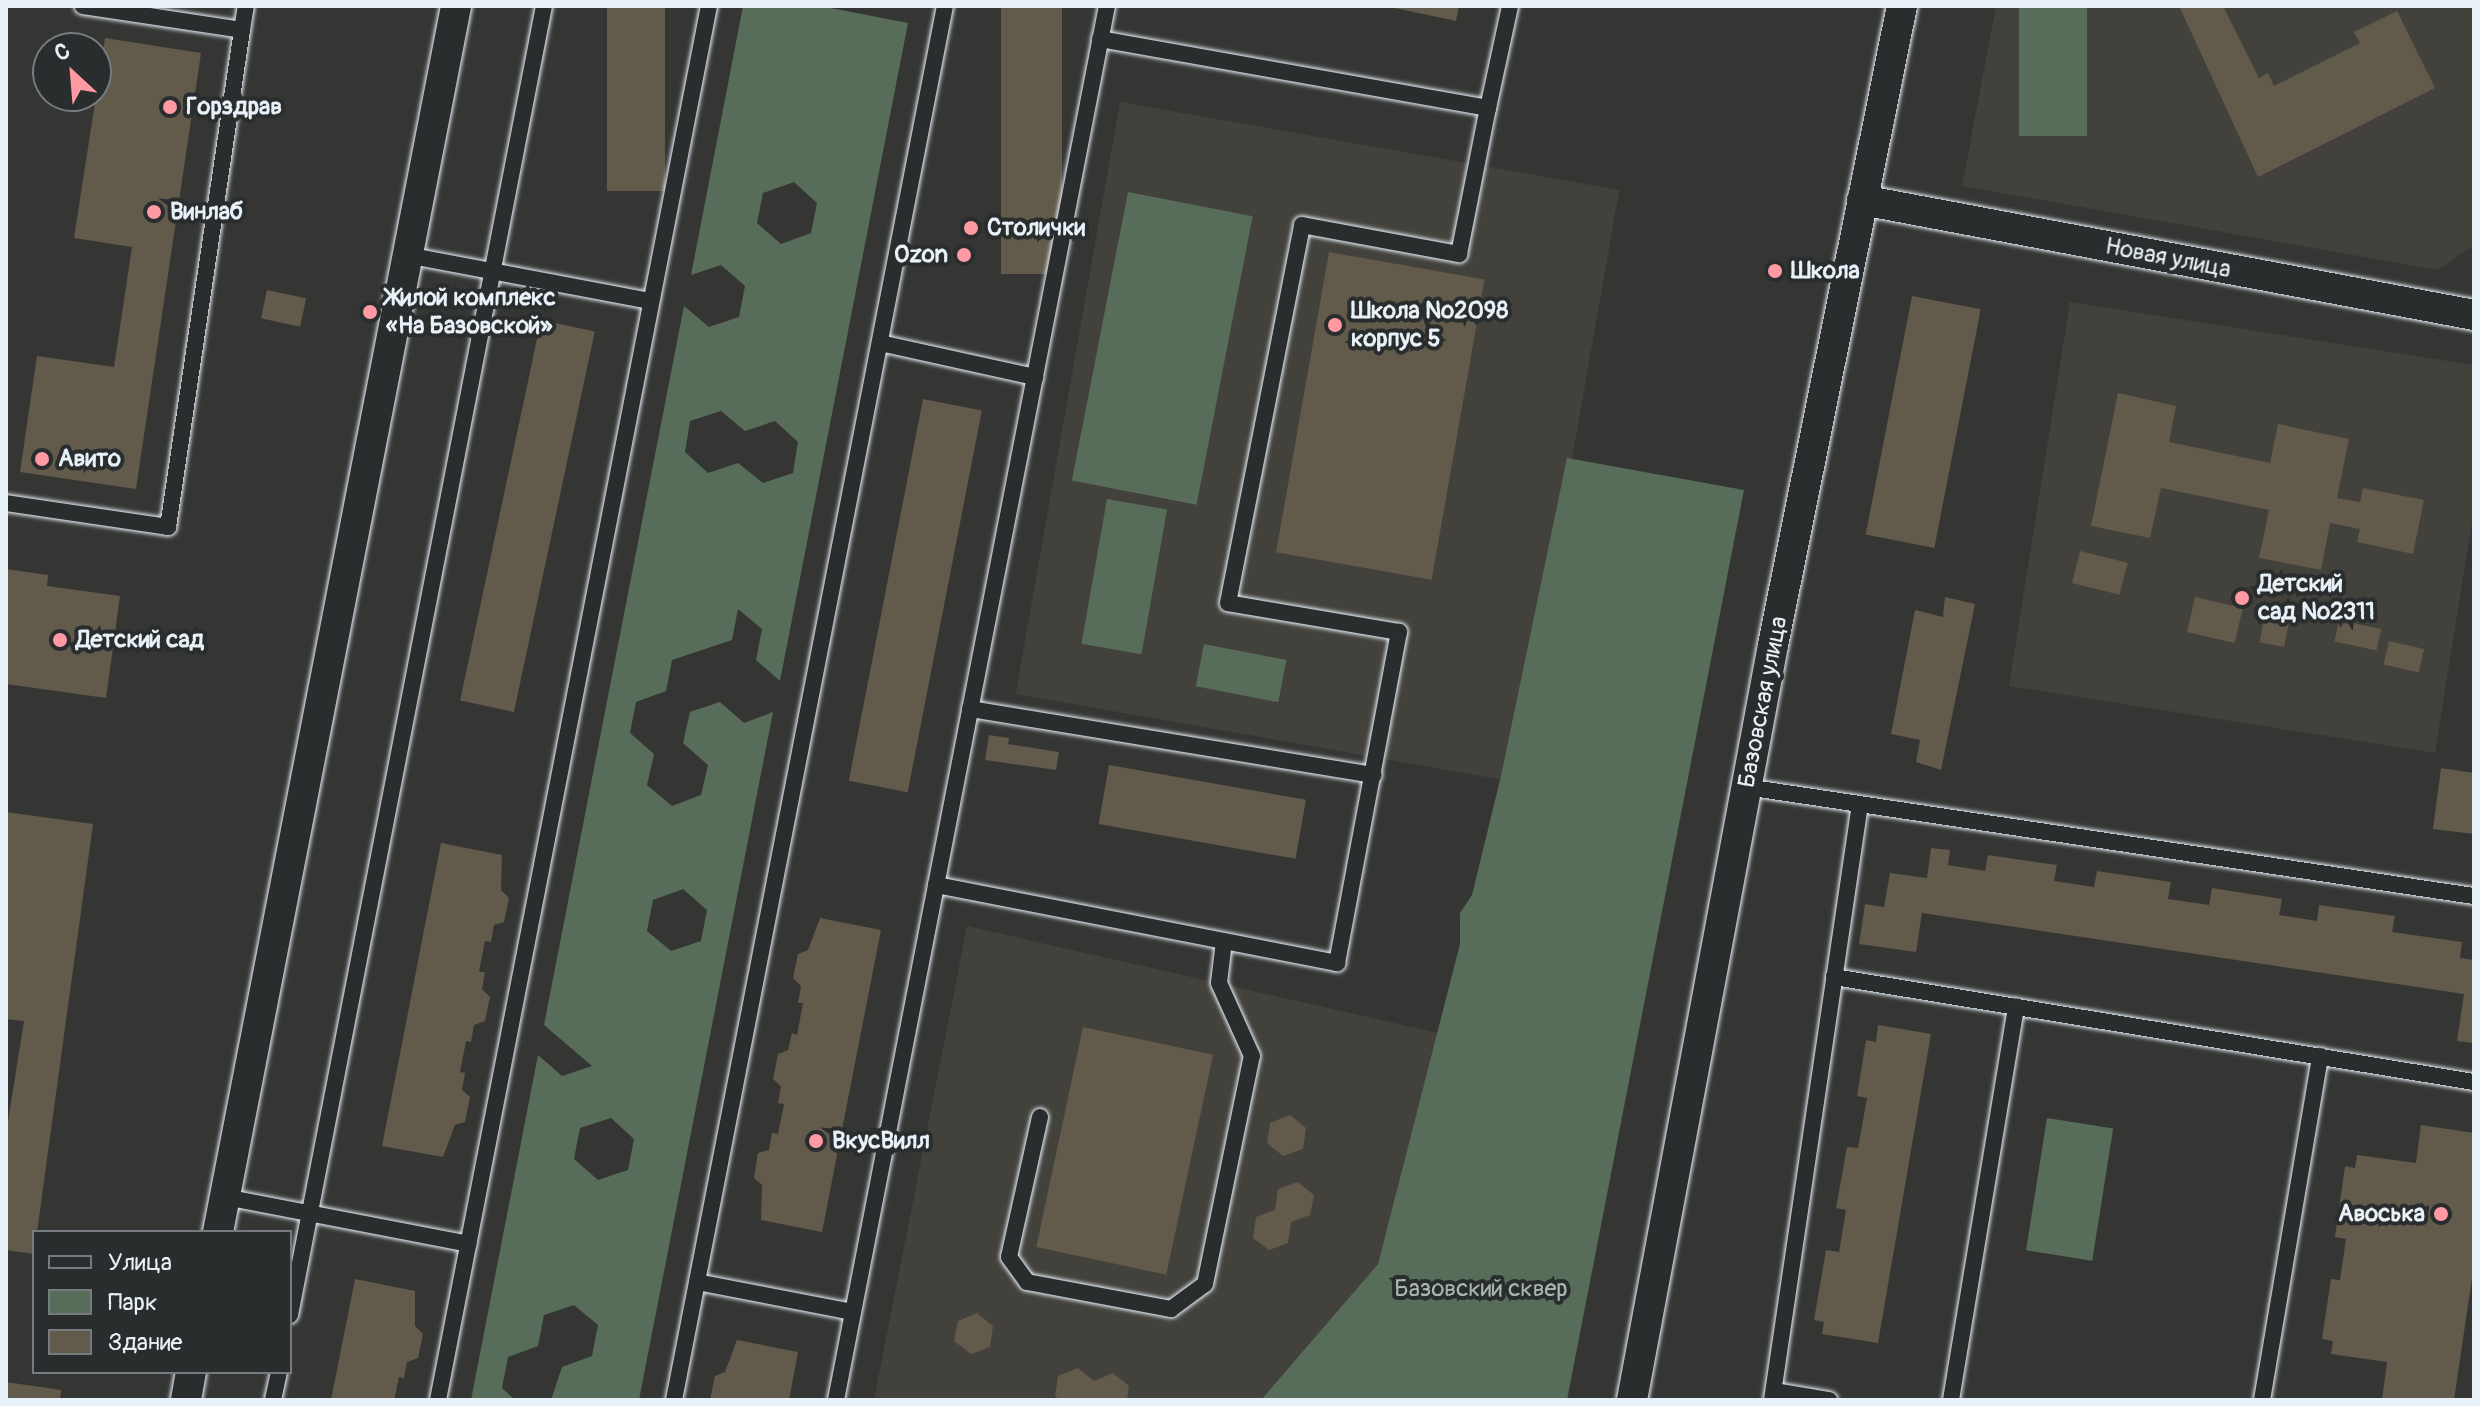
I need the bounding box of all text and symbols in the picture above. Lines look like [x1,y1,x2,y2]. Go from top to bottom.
north arrow [32,32,112,112]
text: С [50,37,75,68]
place label: Горздрав [186,93,282,121]
marker: Горздрав [161,98,179,116]
place label: Винлаб [170,198,243,226]
marker: Винлаб [145,203,163,221]
place label: Столички [987,214,1085,242]
marker: Столички [962,219,980,237]
street label: Новая улица [2103,232,2233,284]
place label: Ozon [894,241,948,269]
marker: Ozon [955,246,973,264]
place label: Школа [1791,257,1860,285]
marker: Школа [1766,262,1784,280]
place label: Жилой комплекс «На Базовской» [386,284,556,340]
place label: Школа №2098 корпус 5 [1351,297,1508,353]
marker: Жилой комплекс «На Базовской» [361,303,379,321]
marker: Школа №2098 корпус 5 [1326,316,1344,334]
place label: Авито [58,445,121,473]
marker: Авито [33,450,51,468]
place label: Детский сад №2311 [2258,570,2375,626]
marker: Детский сад №2311 [2233,589,2251,607]
street label: Базовская улица [1732,614,1794,790]
place label: Детский сад [76,626,204,654]
marker: Детский сад [51,631,69,649]
place label: ВкусВилл [832,1127,930,1155]
marker: ВкусВилл [807,1132,825,1150]
place label: Авоська [2338,1200,2425,1228]
marker: Авоська [2432,1205,2450,1223]
legend [32,1230,292,1374]
text: Улица [108,1248,172,1277]
park label: Базовский сквер [1394,1275,1568,1303]
text: Парк [108,1288,157,1317]
text: Здание [108,1328,182,1357]

